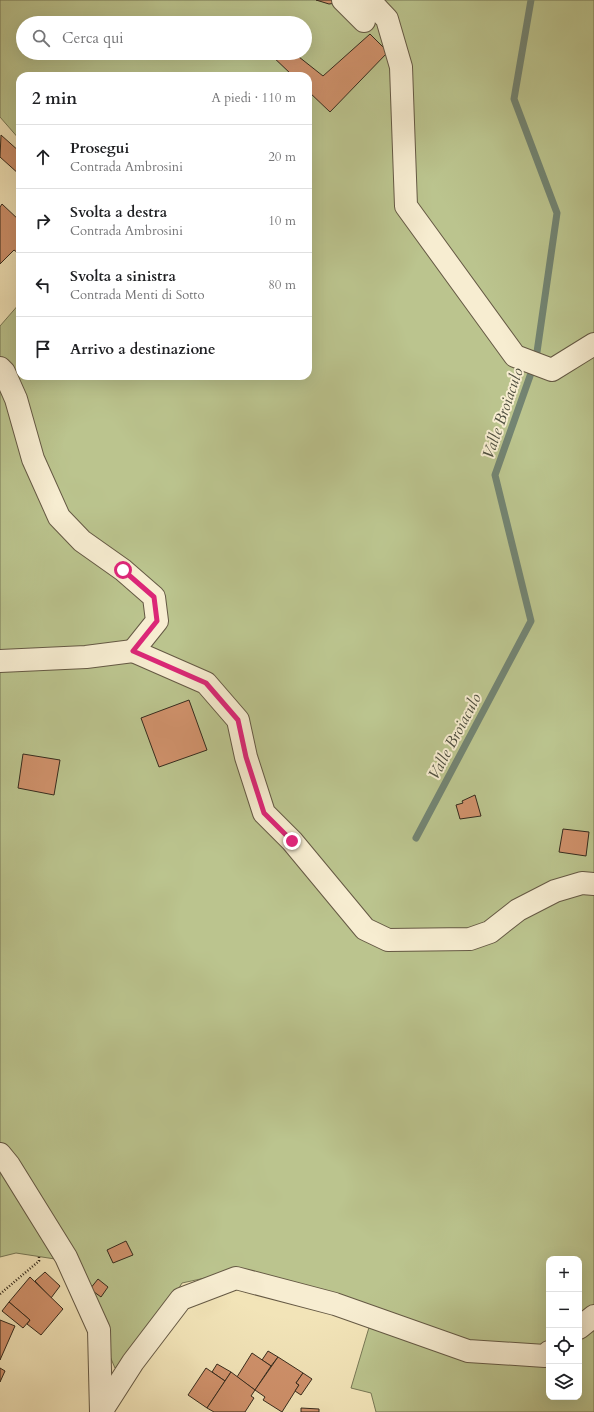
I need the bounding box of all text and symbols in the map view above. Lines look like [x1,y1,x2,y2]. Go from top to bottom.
search box [16,16,312,60]
icon: search [30,27,52,49]
text: Cerca qui [62,28,124,48]
text: 2 min [32,87,77,110]
text: A piedi · 110 m [211,89,296,107]
text: Prosegui [70,138,129,158]
icon: ahead [32,146,54,168]
text: 20 m [268,148,296,166]
text: Contrada Ambrosini [70,158,183,176]
text: Svolta a destra [70,202,167,222]
icon: right [32,210,54,232]
text: 10 m [268,212,296,230]
text: Contrada Ambrosini [70,222,183,240]
text: Svolta a sinistra [70,266,176,286]
icon: left [32,274,54,296]
text: 80 m [268,276,296,294]
text: Contrada Menti di Sotto [70,286,205,304]
icon: arrive [32,338,54,360]
text: Arrivo a destinazione [70,339,216,359]
water label: Valle Broiaculo [477,364,529,462]
route start [114,561,132,579]
water label: Valle Broiaculo [423,689,487,784]
route end [283,832,301,850]
map controls [546,1256,582,1400]
button: + [546,1256,582,1292]
button: − [546,1292,582,1328]
button: locate [546,1328,582,1364]
button: layers [546,1364,582,1400]

